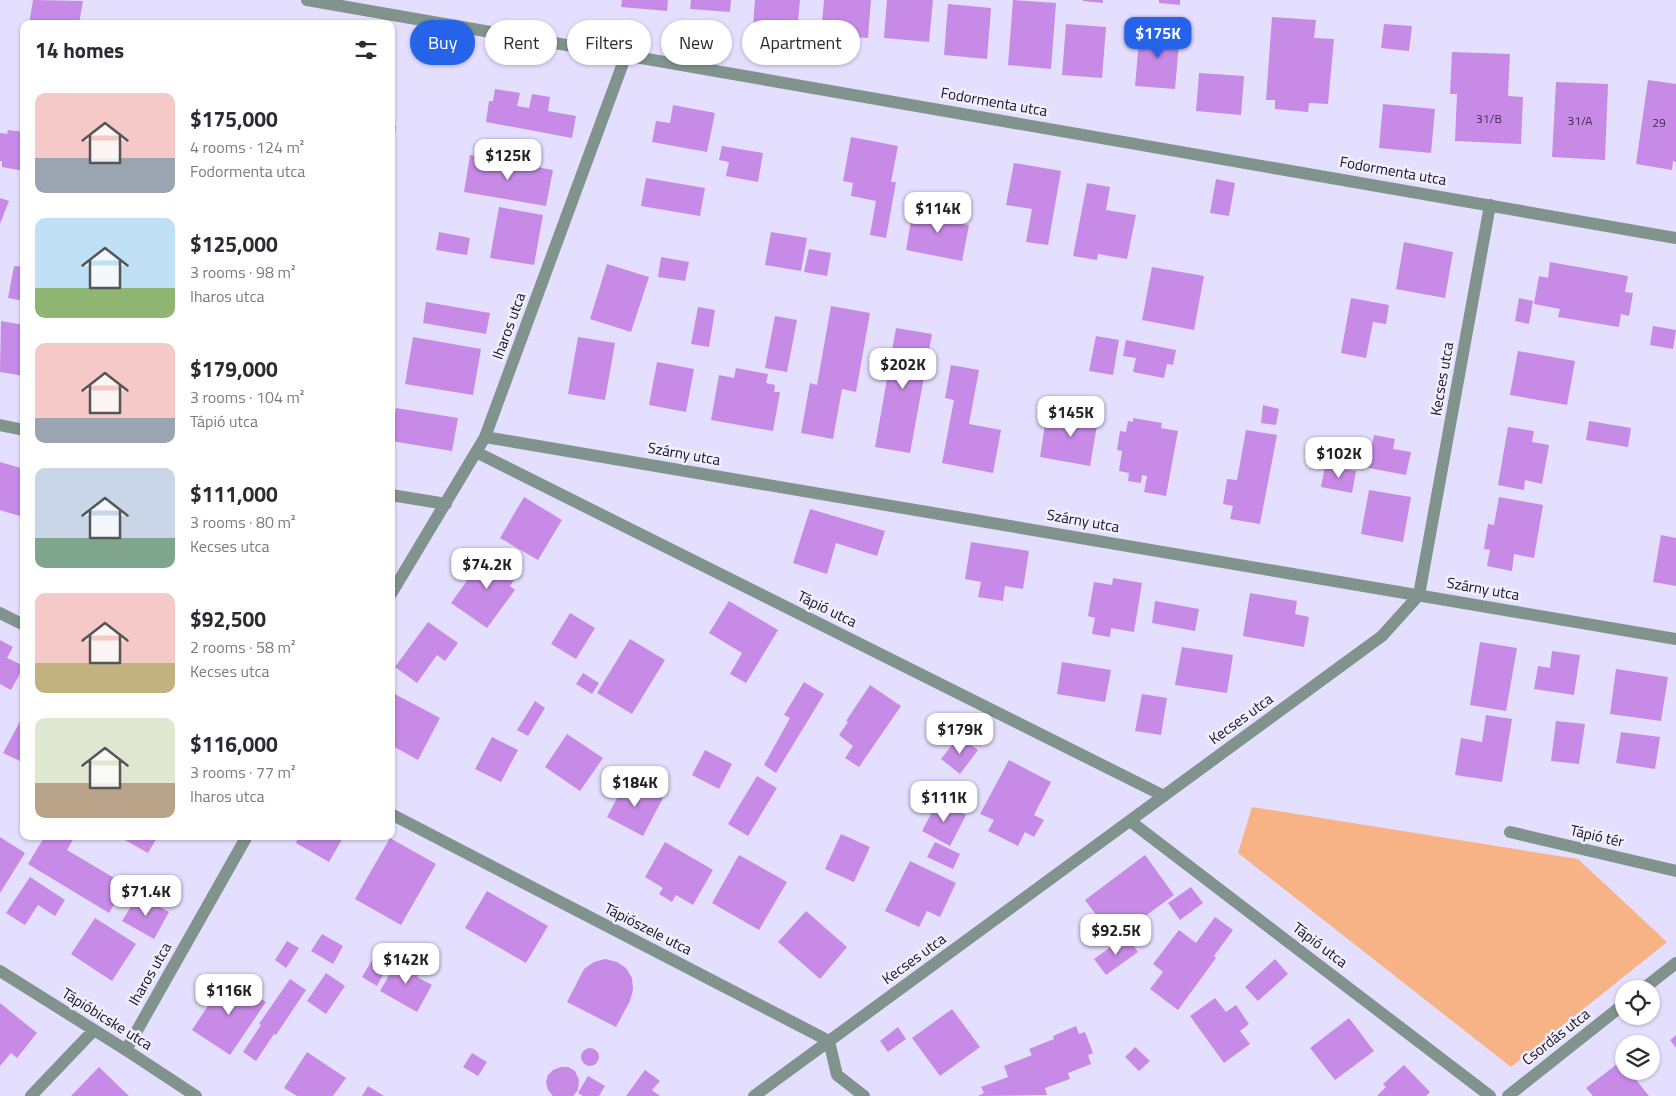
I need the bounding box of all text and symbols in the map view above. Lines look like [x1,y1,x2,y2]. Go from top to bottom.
pin: $175K [1123,17,1193,59]
chip: Buy [410,20,475,65]
chip: Rent [485,20,557,65]
chip: Filters [567,20,651,65]
chip: New [661,20,732,65]
chip: Apartment [742,20,860,65]
text: $175K [1135,21,1181,45]
text: 14 homes [35,34,124,66]
icon: filters [352,36,380,64]
street label: Fodormenta utca [939,81,1050,122]
text: $175,000 [190,103,278,135]
house number: 31/B [1476,109,1502,128]
house number: 31/A [1567,111,1593,130]
icon: home [75,113,135,173]
house number: 29 [1652,113,1666,132]
text: 4 rooms · 124 m² [190,135,304,159]
pin: $125K [473,138,543,181]
text: $125K [485,143,531,167]
street label: Fodormenta utca [1338,150,1449,191]
text: Fodormenta utca [190,159,305,183]
pin: $114K [903,192,973,234]
text: $114K [915,196,961,220]
text: $125,000 [190,228,278,260]
icon: home [75,238,135,298]
text: 3 rooms · 98 m² [190,260,295,284]
text: Iharos utca [190,284,264,308]
street label: Iharos utca [486,289,531,363]
street label: Kecses utca [1424,340,1459,418]
pin: $202K [868,348,938,390]
text: $202K [880,352,926,376]
text: $179,000 [190,353,278,385]
icon: home [75,363,135,423]
text: 3 rooms · 104 m² [190,385,304,409]
pin: $145K [1036,396,1106,438]
text: $145K [1048,400,1094,424]
text: Tápió utca [190,409,258,433]
street label: Szárny utca [646,436,723,471]
pin: $102K [1304,436,1374,479]
text: $102K [1316,441,1362,465]
text: $111,000 [190,478,278,510]
icon: home [75,488,135,548]
street label: Szárny utca [1045,503,1122,538]
text: 3 rooms · 80 m² [190,510,295,534]
text: Kecses utca [190,534,270,558]
pin: $74.2K [446,548,528,590]
text: $74.2K [462,552,512,576]
street label: Szárny utca [1445,571,1522,606]
street label: Tápió utca [794,584,861,633]
text: $92,500 [190,603,266,635]
icon: home [75,613,135,673]
text: 2 rooms · 58 m² [190,635,295,659]
text: Kecses utca [190,659,270,683]
street label: Kecses utca [1204,687,1278,750]
pin: $179K [925,712,995,755]
text: $179K [937,717,983,741]
text: $116,000 [190,728,278,760]
icon: home [75,738,135,798]
text: 3 rooms · 77 m² [190,760,295,784]
pin: $184K [600,766,670,808]
text: $184K [612,770,658,794]
pin: $111K [909,780,979,823]
text: Iharos utca [190,784,264,808]
text: $111K [921,785,967,809]
street label: Tápió tér [1568,818,1626,853]
pin: $71.4K [105,874,187,917]
text: $71.4K [121,879,171,903]
street label: Tápiószele utca [600,896,697,961]
pin: $92.5K [1075,914,1157,956]
street label: Tápió utca [1288,916,1353,973]
text: $92.5K [1091,918,1141,942]
street label: Kecses utca [877,927,951,990]
street label: Iharos utca [122,937,177,1010]
pin: $142K [371,942,441,985]
text: $142K [383,947,429,971]
pin: $116K [194,974,264,1016]
text: $116K [206,978,252,1002]
map controls [1615,980,1660,1080]
button: locate [1615,980,1660,1025]
street label: Tápióbicske utca [57,982,157,1056]
street label: Csordás utca [1517,1002,1595,1071]
button: layers [1615,1035,1660,1080]

